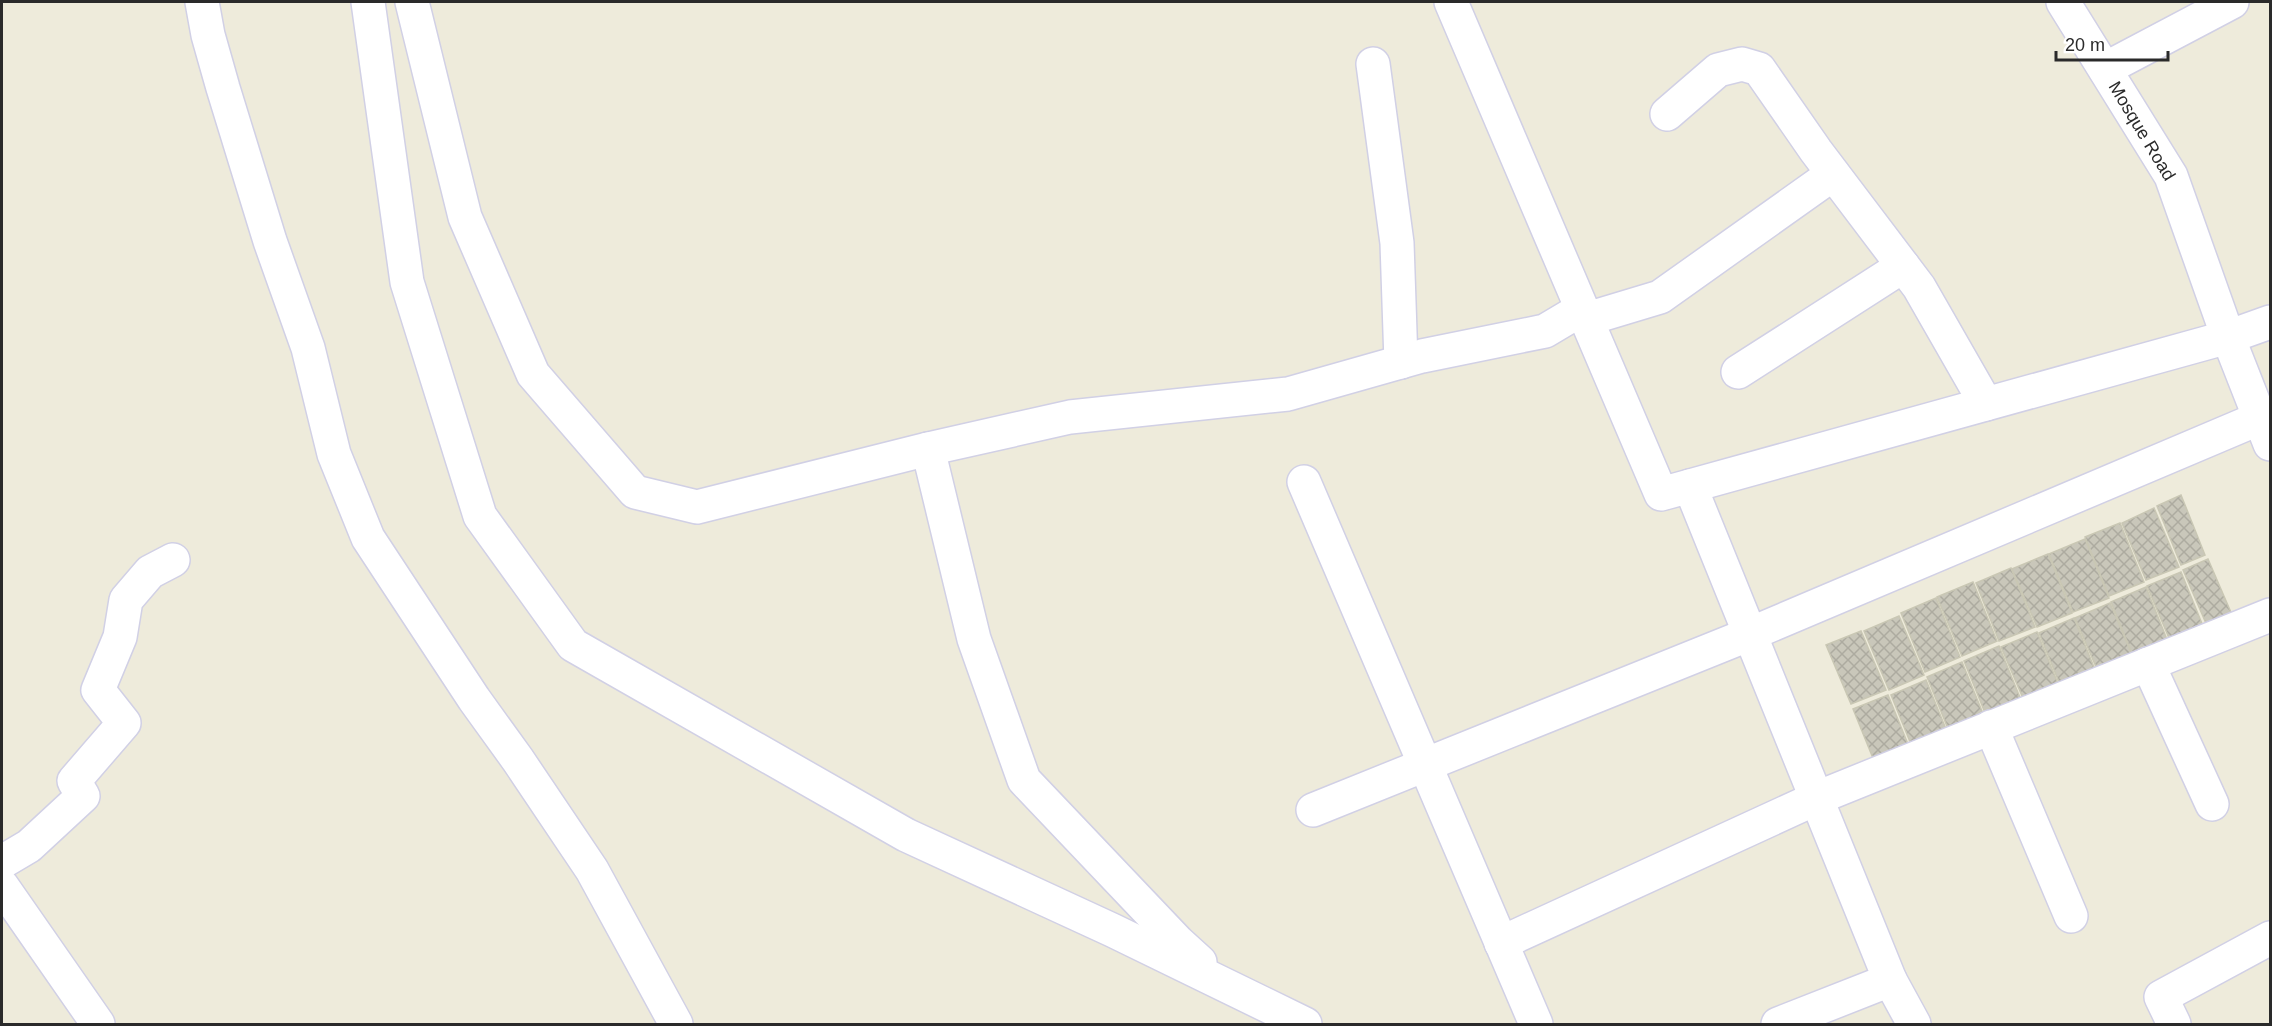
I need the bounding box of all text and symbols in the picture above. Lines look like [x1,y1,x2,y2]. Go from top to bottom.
scale bar [2056,24,2168,62]
text: 20 m [2065,35,2105,55]
street label: Mosque Road [2105,78,2179,184]

